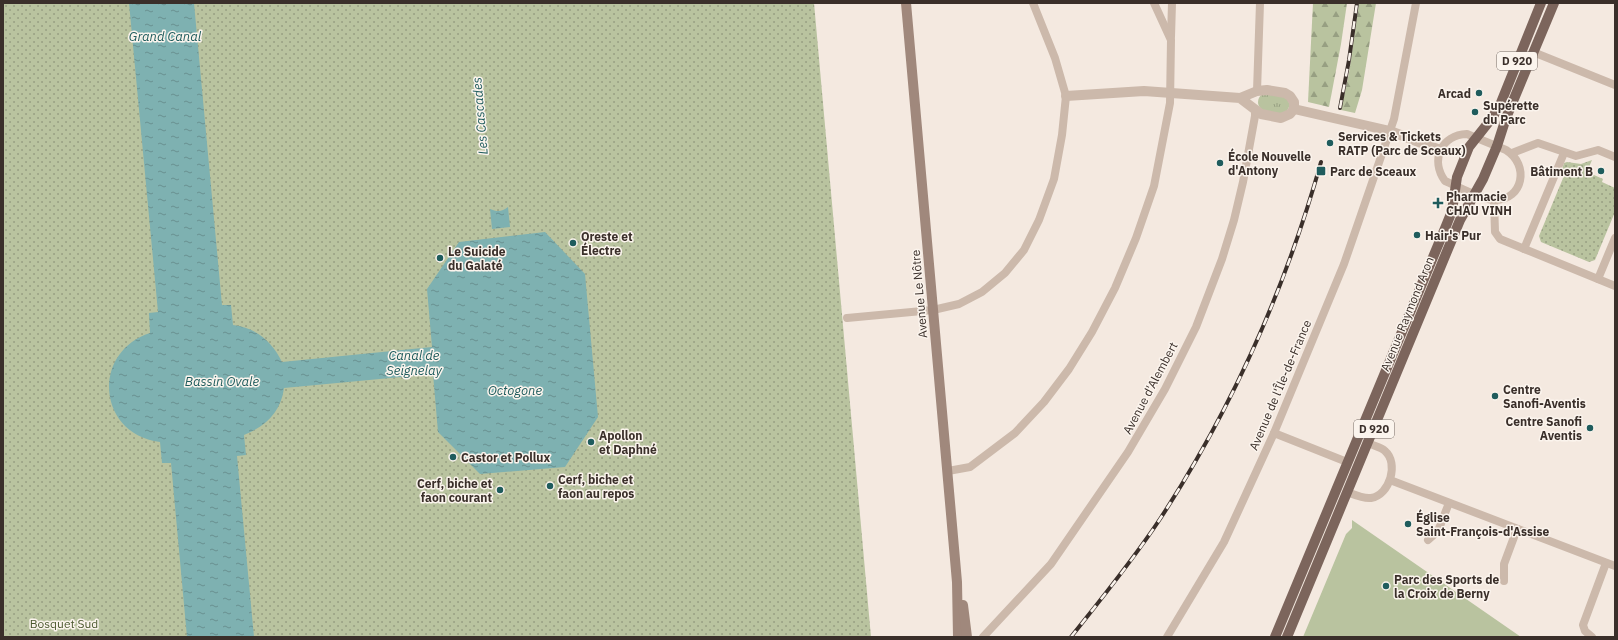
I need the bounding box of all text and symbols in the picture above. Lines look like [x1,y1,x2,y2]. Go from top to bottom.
water label: Grand Canal [129,28,202,45]
road number: D 920 [1497,52,1537,70]
water label: Les Cascades [468,77,492,155]
place label: Arcad [1438,86,1471,101]
marker: Arcad [1474,88,1484,98]
place label: Supérette du Parc [1483,98,1539,127]
marker: Supérette du Parc [1470,107,1480,117]
place label: Services & Tickets RATP (Parc de Sceaux) [1338,129,1466,158]
marker: Services & Tickets RATP (Parc de Sceaux) [1325,138,1335,148]
place label: École Nouvelle d'Antony [1228,148,1311,178]
marker: École Nouvelle d'Antony [1215,158,1225,168]
place label: Parc de Sceaux [1330,164,1417,179]
place label: Bâtiment B [1530,164,1593,179]
marker: Parc de Sceaux [1315,165,1327,177]
marker: Bâtiment B [1596,166,1606,176]
place label: Pharmacie CHAU VINH [1446,189,1512,218]
marker: Pharmacie CHAU VINH [1433,198,1443,208]
place label: Hair's Pur [1425,228,1481,243]
place label: Oreste et Électre [581,229,633,258]
marker: Hair's Pur [1412,230,1422,240]
marker: Oreste et Électre [568,238,578,248]
place label: Le Suicide du Galaté [448,244,506,273]
street label: Avenue Le Nôtre [908,249,930,339]
marker: Le Suicide du Galaté [435,253,445,263]
street label: Avenue Raymond Aron [1377,255,1437,373]
street label: Avenue de l'Île-de-France [1246,317,1314,452]
street label: Avenue d'Alembert [1119,339,1181,437]
water label: Canal de Seignelay [386,347,442,379]
water label: Bassin Ovale [185,373,260,390]
water label: Octogone [488,382,542,399]
place label: Centre Sanofi-Aventis [1503,382,1586,411]
marker: Centre Sanofi-Aventis [1490,391,1500,401]
place label: Centre Sanofi Aventis [1505,414,1582,443]
road number: D 920 [1354,420,1394,438]
marker: Centre Sanofi Aventis [1585,423,1595,433]
place label: Apollon et Daphné [599,428,657,457]
marker: Apollon et Daphné [586,437,596,447]
place label: Castor et Pollux [461,450,550,465]
marker: Castor et Pollux [448,452,458,462]
place label: Cerf, biche et faon au repos [558,472,634,501]
place label: Cerf, biche et faon courant [417,476,492,505]
marker: Cerf, biche et faon au repos [545,481,555,491]
marker: Cerf, biche et faon courant [495,485,505,495]
place label: Église Saint-François-d'Assise [1416,509,1550,539]
marker: Église Saint-François-d'Assise [1403,519,1413,529]
place label: Parc des Sports de la Croix de Berny [1394,572,1499,601]
marker: Parc des Sports de la Croix de Berny [1381,581,1391,591]
park label: Bosquet Sud [30,616,98,631]

